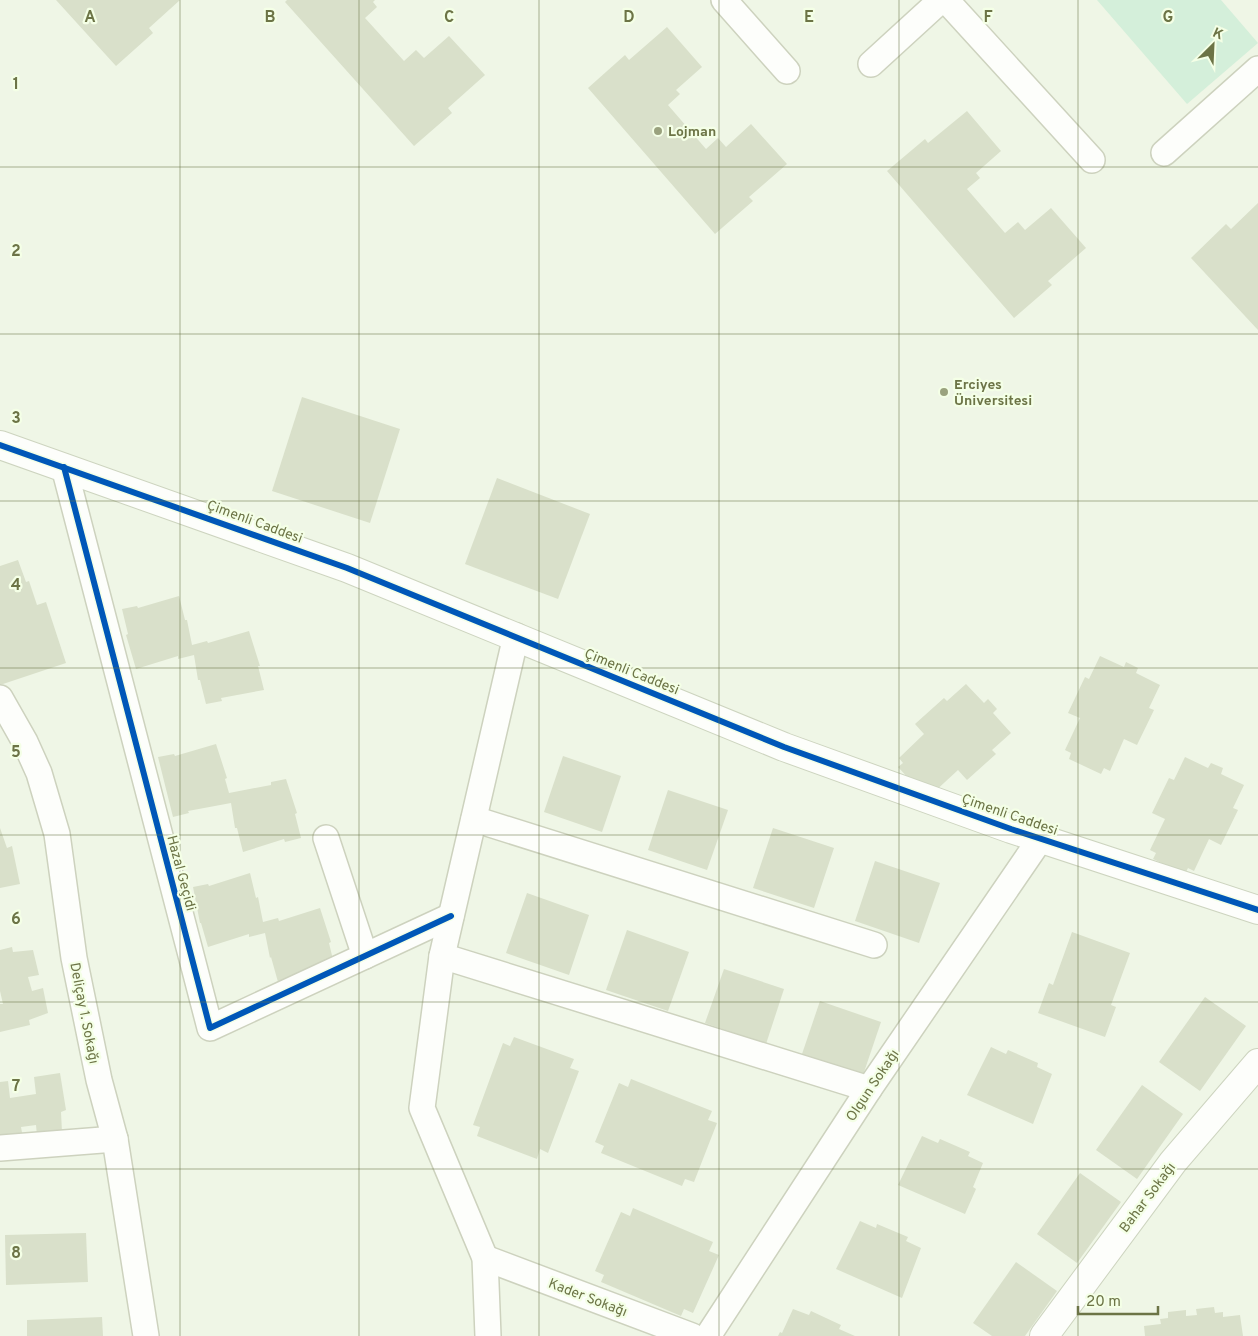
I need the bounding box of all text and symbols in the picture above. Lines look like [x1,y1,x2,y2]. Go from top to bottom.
text: A [84,8,96,28]
text: B [264,8,276,28]
text: C [444,8,454,28]
text: D [623,8,635,28]
text: E [804,8,814,28]
text: F [983,8,993,28]
text: G [1163,8,1173,28]
north arrow [1188,20,1238,70]
text: K [1210,25,1226,44]
text: 1 [13,75,19,95]
place label: Lojman [668,124,716,141]
marker: Lojman [652,125,664,137]
text: 2 [11,242,21,262]
place label: Erciyes Üniversitesi [954,377,1032,410]
marker: Erciyes Üniversitesi [938,386,950,398]
text: 3 [11,409,21,429]
street label: Çimenli Caddesi [204,497,305,548]
text: 4 [11,576,21,596]
street label: Çimenli Caddesi [582,646,681,699]
text: 5 [11,743,21,763]
street label: Çimenli Caddesi [959,791,1060,840]
street label: Hazal Geçidi [162,834,199,913]
text: 6 [11,910,21,930]
street label: Deliçay 1. Sokağı [65,961,102,1065]
street label: Olgun Sokağı [843,1047,904,1125]
text: 7 [12,1077,20,1097]
street label: Bahar Sokağı [1116,1160,1180,1236]
text: 8 [11,1244,21,1264]
street label: Kader Sokağı [546,1276,629,1321]
scale bar [1078,1284,1158,1316]
text: 20 m [1086,1293,1121,1312]

